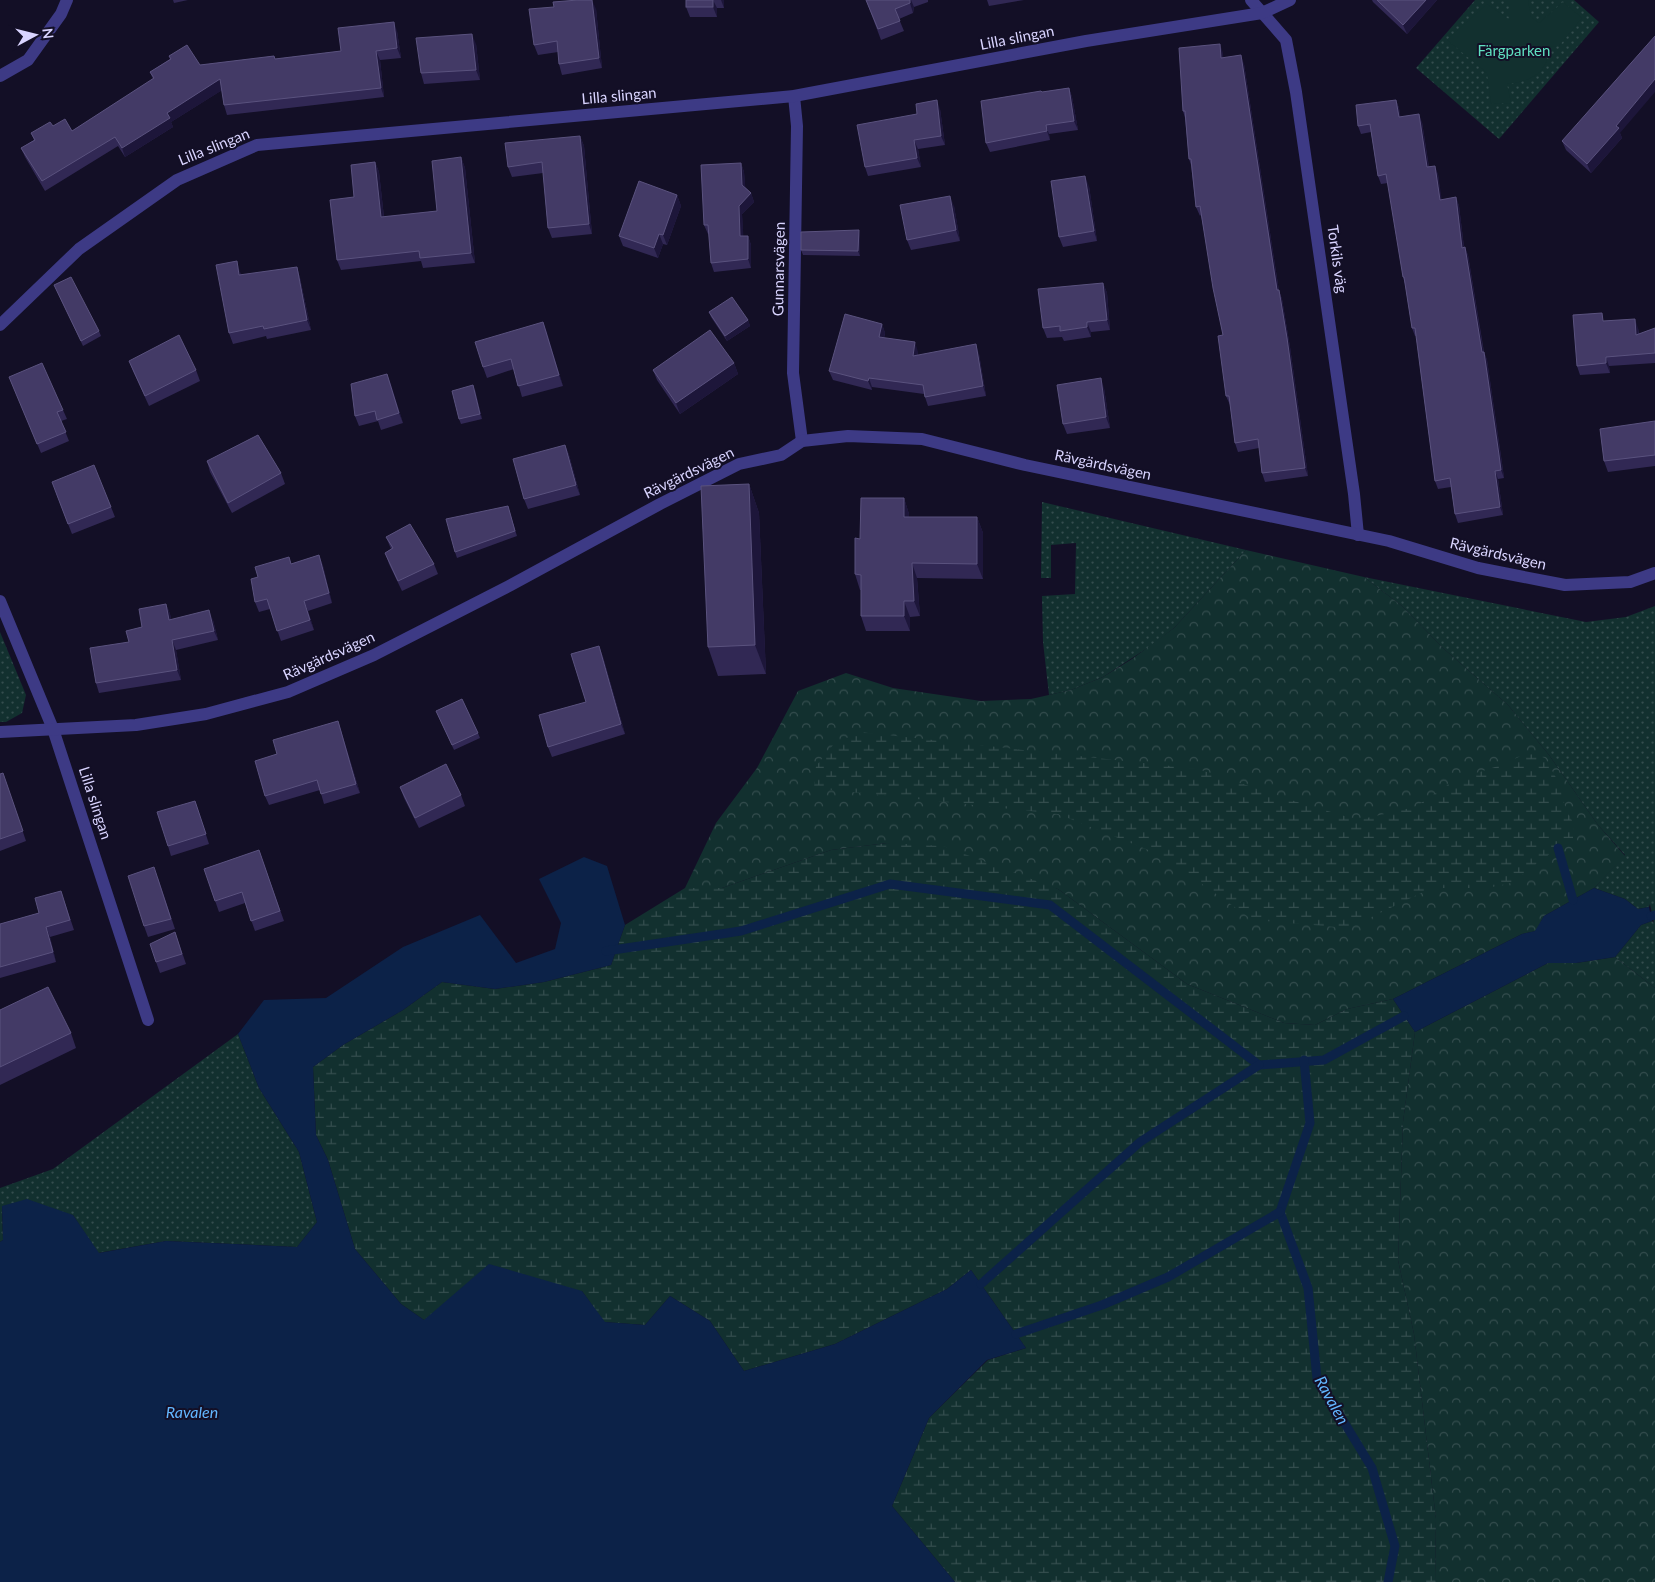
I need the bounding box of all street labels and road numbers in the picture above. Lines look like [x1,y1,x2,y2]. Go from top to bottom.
street label: Lilla slingan [978,21,1055,53]
street label: Lilla slingan [581,83,657,107]
street label: Lilla slingan [175,124,252,169]
street label: Gunnarsvägen [768,222,788,316]
street label: Torkils väg [1324,224,1352,294]
street label: Rävgärdsvägen [640,442,737,502]
street label: Rävgärdsvägen [1053,445,1153,483]
street label: Rävgärdsvägen [1448,533,1548,573]
street label: Rävgärdsvägen [280,627,377,683]
street label: Lilla slingan [76,764,116,841]

